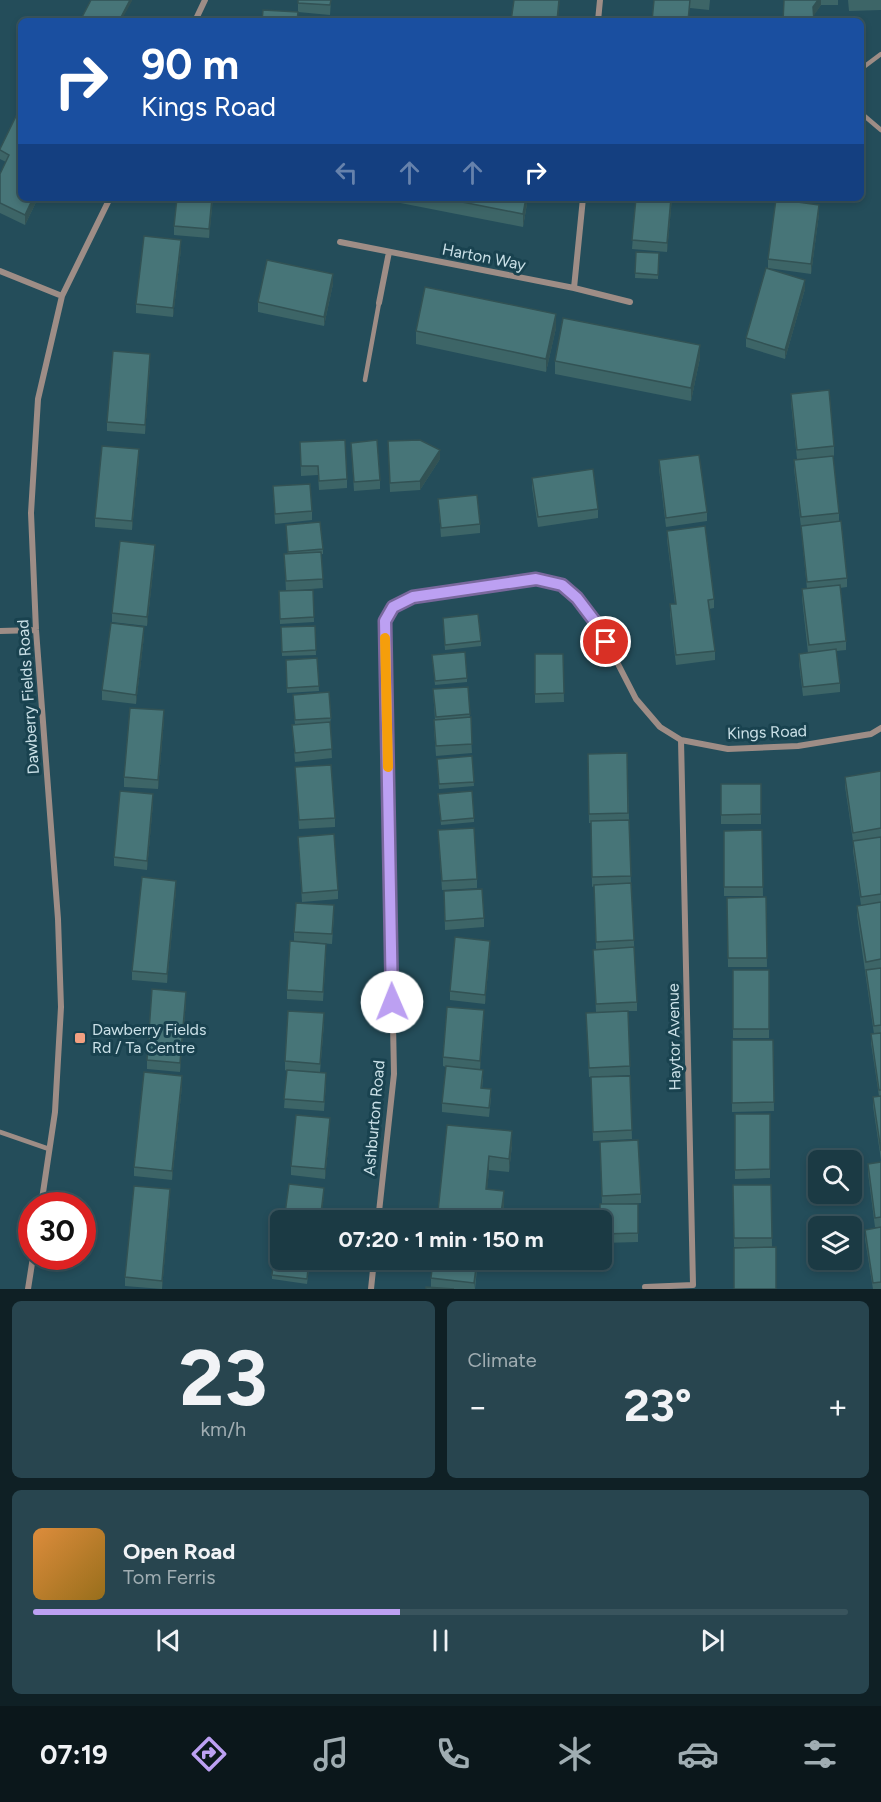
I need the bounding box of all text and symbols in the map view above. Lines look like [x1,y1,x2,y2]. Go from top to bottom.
text: 90 m [141,39,239,90]
icon: right [42,42,120,120]
text: Kings Road [141,90,276,123]
icon: left [330,156,363,189]
icon: ahead [393,156,426,189]
icon: ahead [456,156,489,189]
icon: right [519,156,552,189]
street label: Harton Way [441,240,528,275]
pin [580,616,631,667]
street label: Dawberry Fields Road [13,619,43,775]
icon: arrive [589,625,622,658]
street label: Kings Road [727,721,807,743]
position arrow [360,970,424,1034]
street label: Haytor Avenue [664,983,684,1091]
place label: Dawberry Fields Rd / Ta Centre [92,1020,206,1057]
marker: Dawberry Fields Rd / Ta Centre [73,1031,87,1045]
street label: Ashburton Road [359,1059,389,1177]
map controls [808,1150,862,1270]
button: search [808,1150,862,1204]
speed limit sign: 30 [18,1192,96,1270]
button: layers [808,1216,862,1270]
text: 07:20 · 1 min · 150 m [338,1226,544,1253]
text: 23 [179,1331,268,1425]
text: Climate [468,1348,537,1372]
text: 23° [624,1378,692,1432]
text: − [468,1387,488,1426]
text: + [827,1387,848,1426]
text: km/h [200,1417,246,1441]
text: Open Road [123,1538,235,1565]
text: Tom Ferris [123,1565,216,1589]
icon: previous [152,1624,185,1657]
icon: pause [424,1624,457,1657]
icon: next [696,1624,729,1657]
icon: directions [188,1733,230,1775]
icon: music [310,1733,352,1775]
icon: phone [432,1733,474,1775]
icon: climate [554,1733,596,1775]
icon: car [677,1733,719,1775]
icon: filters [799,1733,841,1775]
text: 07:19 [40,1738,108,1771]

